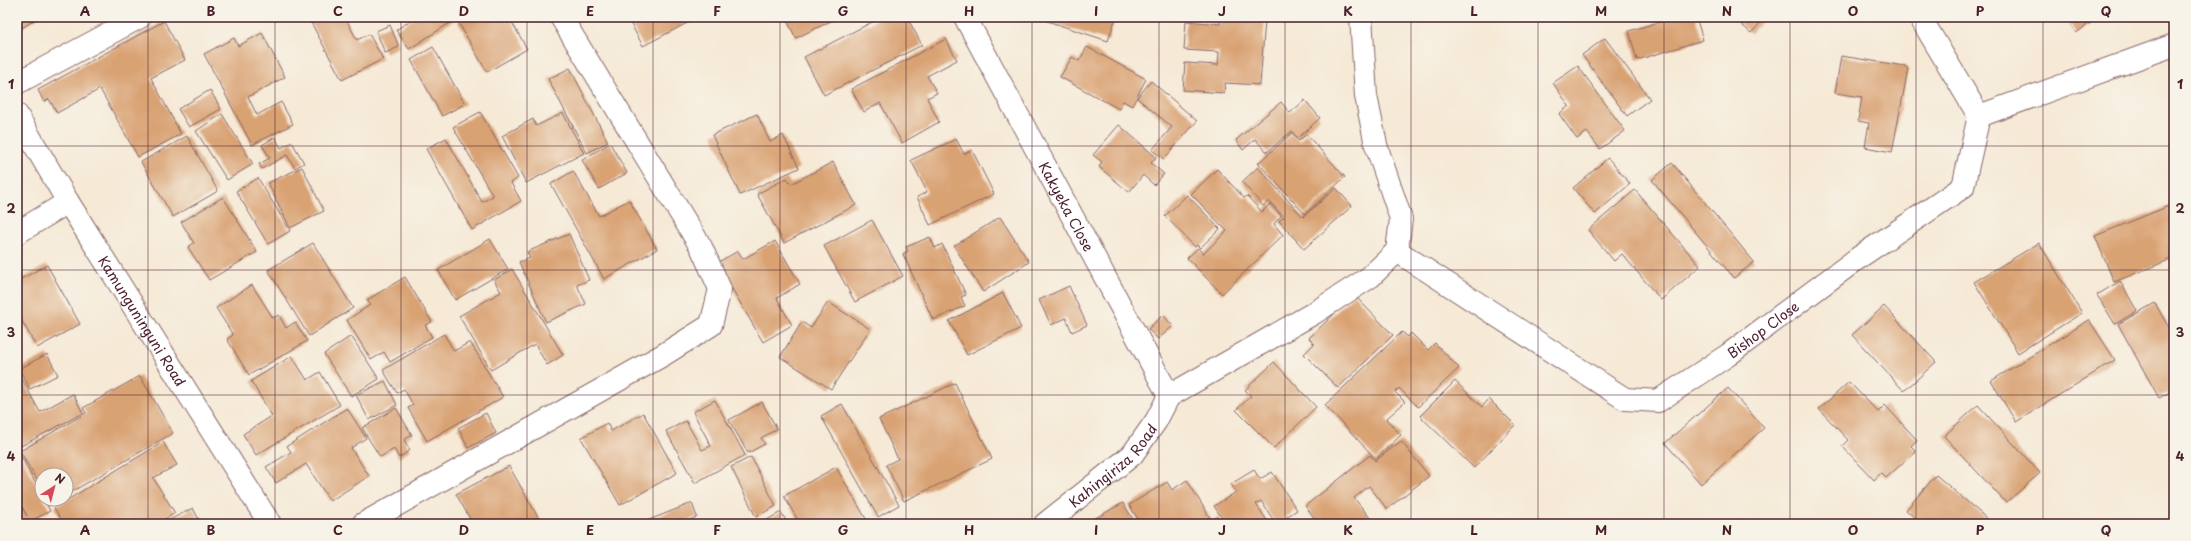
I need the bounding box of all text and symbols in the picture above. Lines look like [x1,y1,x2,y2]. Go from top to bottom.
text: A [80,1,90,20]
text: B [207,1,216,20]
text: C [333,1,343,20]
text: D [459,1,469,20]
text: E [586,1,594,20]
text: F [713,1,721,20]
text: G [838,1,848,20]
text: H [964,1,974,20]
text: I [1094,1,1098,20]
text: J [1218,1,1226,20]
text: K [1343,1,1353,20]
text: L [1470,1,1478,20]
text: M [1595,1,1607,20]
text: N [1722,1,1732,20]
text: O [1848,1,1858,20]
text: P [1976,1,1985,20]
text: Q [2101,1,2111,20]
text: 1 [8,74,14,93]
text: 1 [2177,74,2183,93]
street label: Kakyeka Close [1034,158,1100,255]
text: 2 [6,198,16,217]
text: 2 [2175,198,2185,217]
street label: Kamunguninguni Road [94,251,191,390]
street label: Bishop Close [1722,295,1803,363]
text: 3 [7,322,16,341]
text: 3 [2176,322,2185,341]
street label: Kahingiriza Road [1064,419,1162,512]
text: 4 [7,446,16,465]
text: 4 [2176,446,2185,465]
north arrow [34,467,74,507]
text: N [52,469,69,488]
text: A [80,520,90,539]
text: B [207,520,216,539]
text: C [333,520,343,539]
text: D [459,520,469,539]
text: E [586,520,594,539]
text: F [713,520,721,539]
text: G [838,520,848,539]
text: H [964,520,974,539]
text: I [1094,520,1098,539]
text: J [1218,520,1226,539]
text: K [1343,520,1353,539]
text: L [1470,520,1478,539]
text: M [1595,520,1607,539]
text: N [1722,520,1732,539]
text: O [1848,520,1858,539]
text: P [1976,520,1985,539]
text: Q [2101,520,2111,539]

